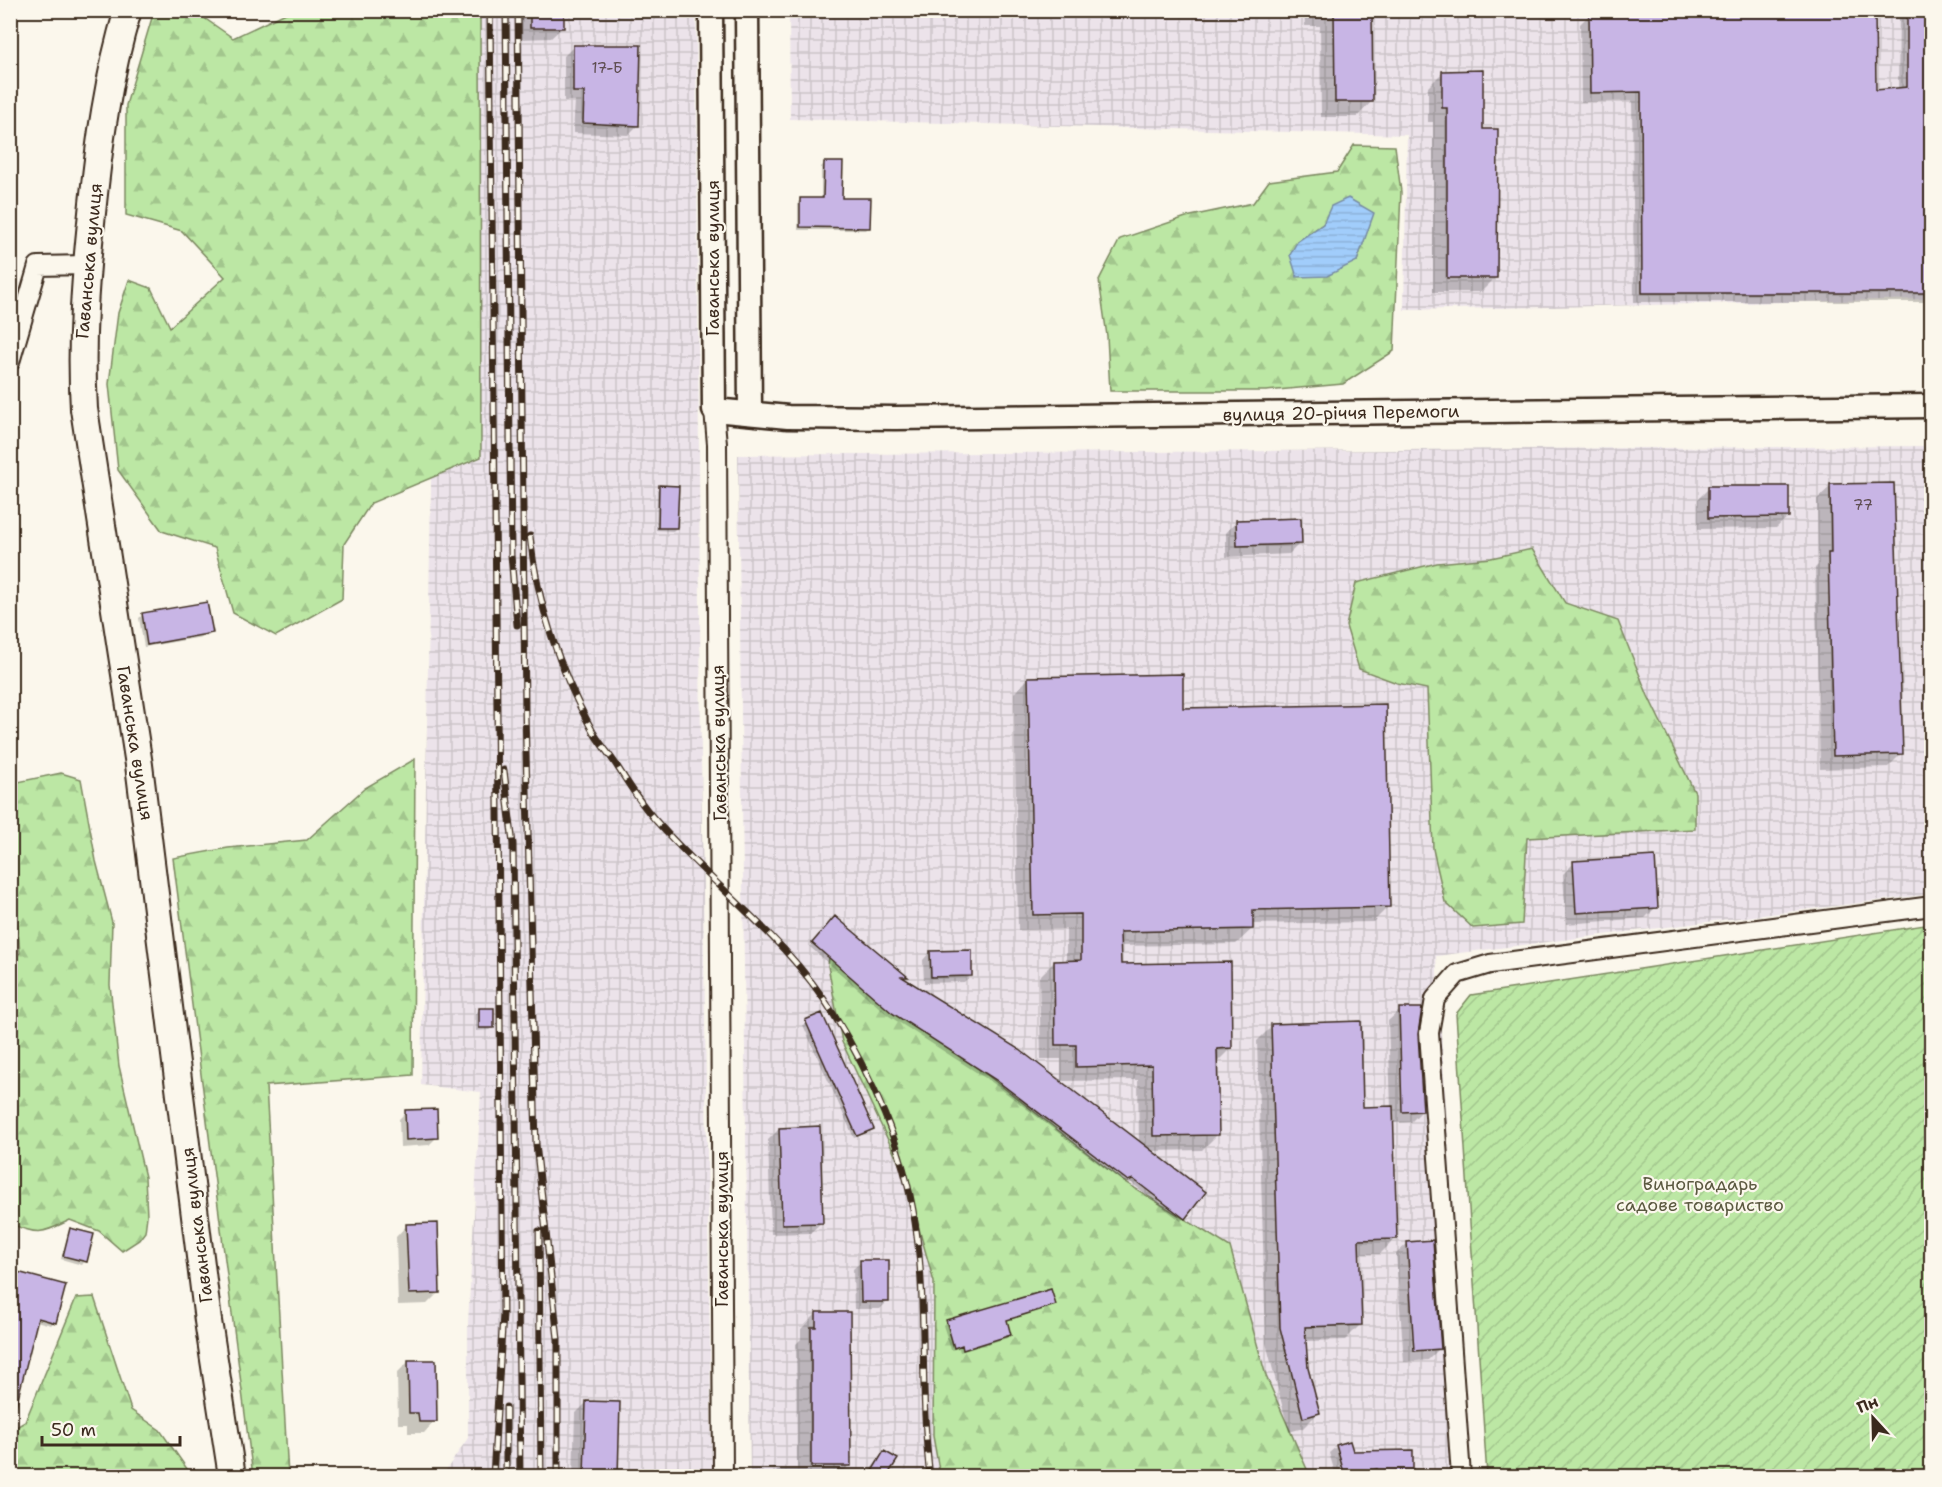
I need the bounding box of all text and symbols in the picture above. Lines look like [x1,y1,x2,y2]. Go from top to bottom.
house number: 17-Б [591,58,623,78]
street label: Гаванська вулиця [701,180,725,336]
street label: Гаванська вулиця [70,182,108,340]
street label: вулиця 20-річчя Перемоги [1222,399,1460,427]
house number: 77 [1853,495,1873,515]
street label: Гаванська вулиця [111,664,159,822]
street label: Гаванська вулиця [706,665,732,821]
street label: Гаванська вулиця [176,1146,218,1304]
street label: Гаванська вулиця [710,1151,734,1307]
park label: Виноградарь садове товариство [1616,1172,1784,1217]
north arrow [1843,1388,1903,1448]
text: Пн [1854,1391,1881,1418]
scale bar [42,1409,180,1447]
text: 50 m [51,1418,96,1442]

